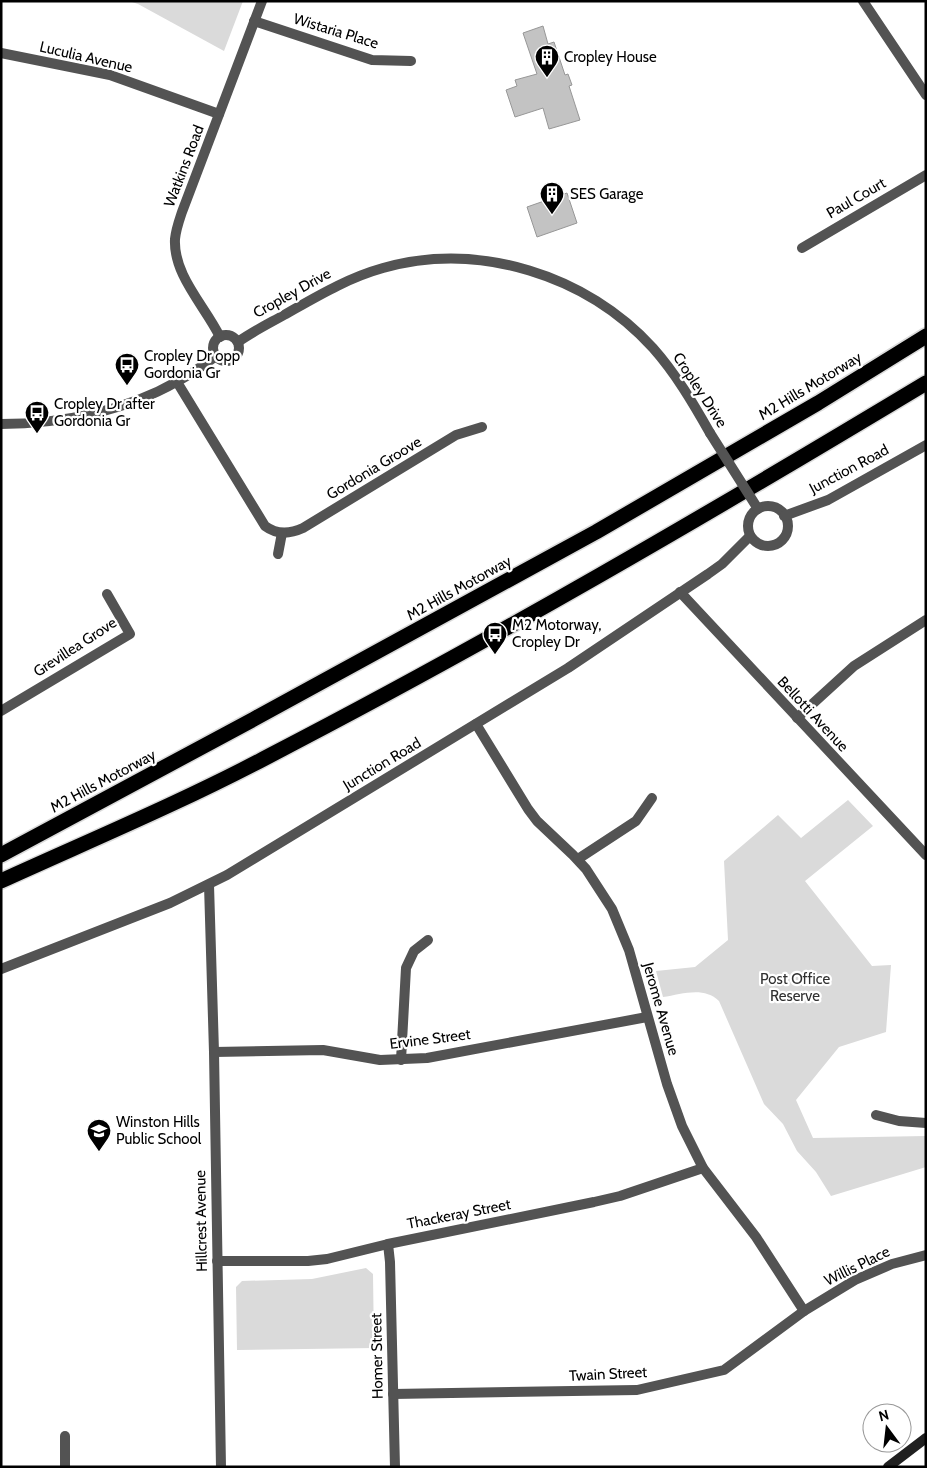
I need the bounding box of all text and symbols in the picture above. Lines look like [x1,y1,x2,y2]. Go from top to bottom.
street label: Wistaria Place [291,10,381,53]
street label: Luculia Avenue [38,38,135,77]
building icon: Cropley House [534,44,560,78]
place label: Cropley House [564,48,657,66]
street label: Watkins Road [160,123,208,209]
street label: Paul Court [823,174,889,222]
building icon: SES Garage [539,181,565,215]
place label: SES Garage [570,185,644,203]
street label: Cropley Drive [250,264,334,322]
place label: Cropley Dr opp Gordonia Gr [144,347,240,382]
street label: M2 Hills Motorway [755,348,865,424]
street label: Cropley Drive [669,349,731,431]
bus stop icon: Cropley Dr opp Gordonia Gr [114,352,140,386]
place label: Cropley Dr after Gordonia Gr [54,395,155,430]
bus stop icon: Cropley Dr after Gordonia Gr [24,400,50,434]
street label: Gordonia Groove [323,432,425,503]
street label: Junction Road [805,441,892,498]
street label: M2 Hills Motorway [403,552,515,624]
street label: Grevillea Grove [30,613,120,681]
place label: M2 Motorway, Cropley Dr [512,616,602,651]
bus stop icon: M2 Motorway, Cropley Dr [482,621,508,655]
street label: Bellotti Avenue [774,673,853,755]
street label: Junction Road [339,734,424,795]
street label: M2 Hills Motorway [47,745,159,816]
street label: Jerome Avenue [639,959,683,1058]
park label: Post Office Reserve [760,970,830,1005]
street label: Ervine Street [388,1025,472,1053]
place label: Winston Hills Public School [116,1113,202,1148]
school or university icon: Winston Hills Public School [86,1118,112,1152]
street label: Hillcrest Avenue [191,1170,211,1272]
street label: Thackeray Street [406,1195,512,1233]
street label: Willis Place [821,1242,893,1290]
street label: Homer Street [367,1313,387,1399]
street label: Twain Street [568,1363,648,1385]
north arrow [862,1403,912,1453]
text: N [877,1405,891,1425]

